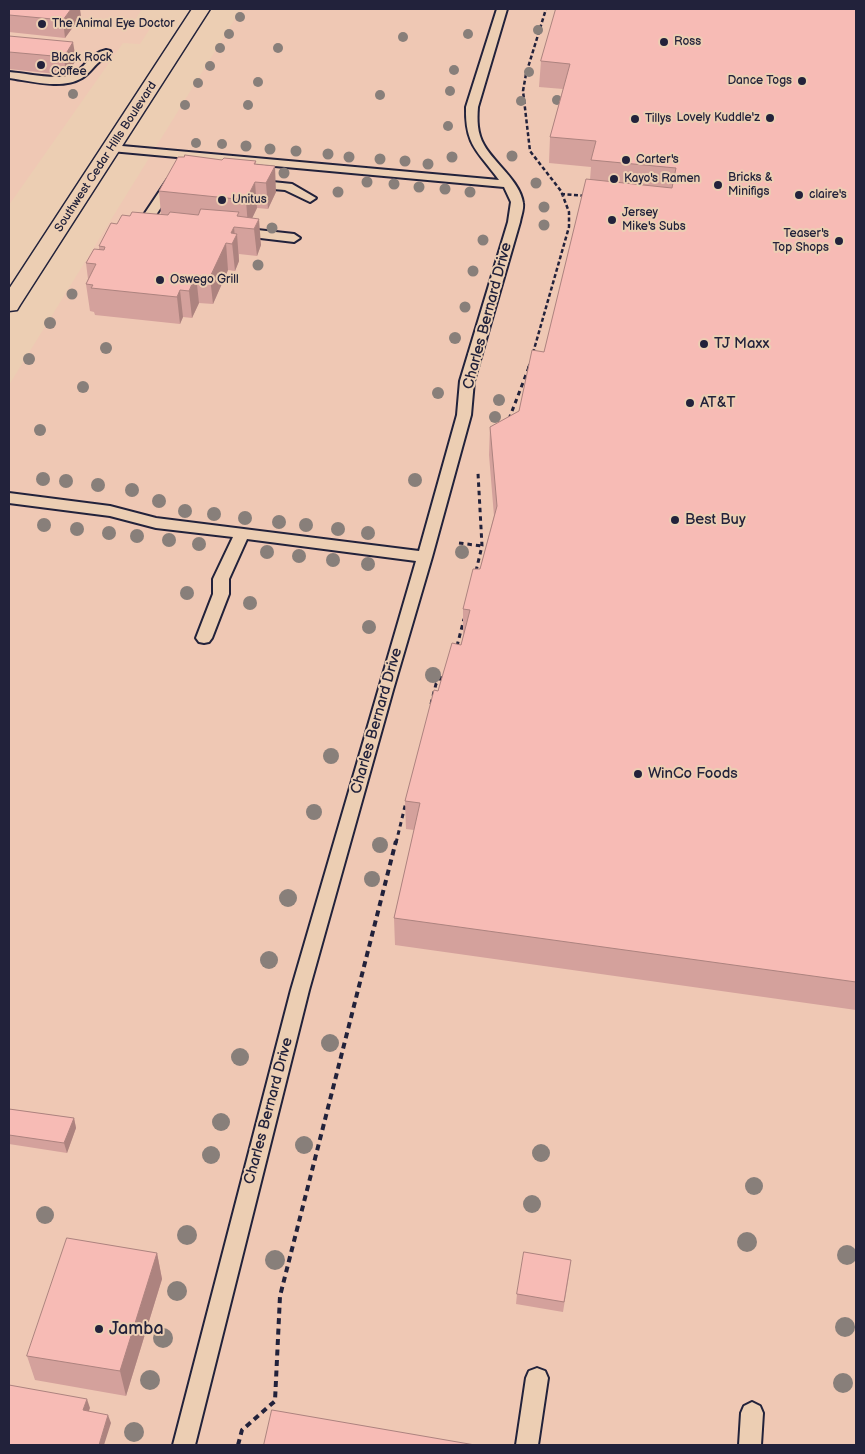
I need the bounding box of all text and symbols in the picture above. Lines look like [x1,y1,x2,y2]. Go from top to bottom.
place label: The Animal Eye Doctor [52,17,175,31]
marker: The Animal Eye Doctor [36,18,48,30]
place label: Ross [674,35,701,49]
marker: Ross [658,36,670,48]
place label: Black Rock Coffee [51,51,112,79]
marker: Black Rock Coffee [35,59,47,71]
place label: Dance Togs [727,74,792,88]
marker: Dance Togs [796,75,808,87]
street label: Southwest Cedar Hills Boulevard [52,79,160,235]
place label: Lovely Kuddle'z [677,111,760,125]
place label: Tillys [645,112,671,126]
marker: Lovely Kuddle'z [764,112,776,124]
marker: Tillys [629,113,641,125]
place label: Carter's [636,153,679,167]
marker: Carter's [620,154,632,166]
place label: Bricks & Minifigs [728,171,773,199]
place label: Kayo's Ramen [624,172,700,186]
marker: Kayo's Ramen [608,173,620,185]
marker: Bricks & Minifigs [712,179,724,191]
place label: claire's [809,188,847,202]
marker: claire's [793,189,805,201]
place label: Unitus [232,193,267,207]
marker: Unitus [216,194,228,206]
place label: Jersey Mike's Subs [622,206,686,234]
marker: Jersey Mike's Subs [606,214,618,226]
place label: Teaser's Top Shops [772,227,829,255]
marker: Teaser's Top Shops [833,235,845,247]
street label: Charles Bernard Drive [460,241,516,391]
place label: Oswego Grill [170,273,239,287]
marker: Oswego Grill [154,274,166,286]
place label: TJ Maxx [714,335,770,353]
marker: TJ Maxx [698,338,710,350]
place label: AT&T [700,394,736,412]
marker: AT&T [684,397,696,409]
place label: Best Buy [685,511,746,529]
marker: Best Buy [669,514,681,526]
street label: Charles Bernard Drive [348,646,406,796]
place label: WinCo Foods [648,765,738,783]
marker: WinCo Foods [632,768,644,780]
street label: Charles Bernard Drive [241,1036,297,1186]
place label: Jamba [109,1318,164,1340]
marker: Jamba [93,1323,105,1335]

